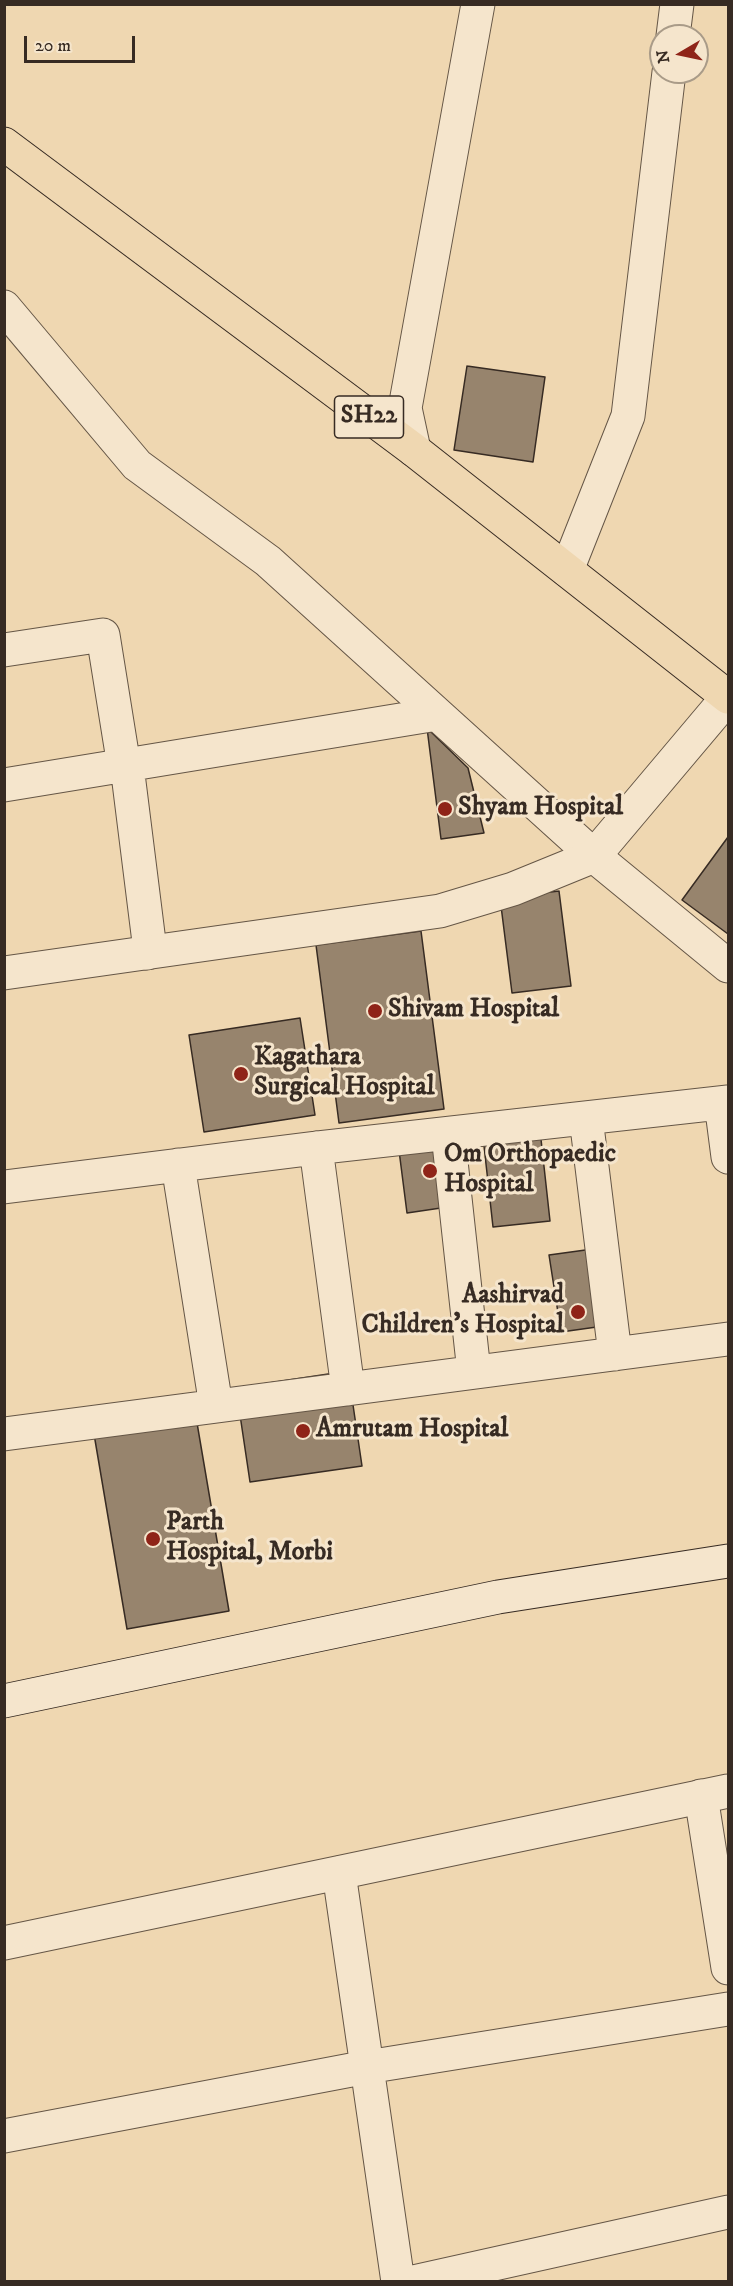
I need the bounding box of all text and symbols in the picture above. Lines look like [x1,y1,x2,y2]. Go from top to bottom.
scale bar [27,24,138,62]
north arrow [649,24,709,84]
text: 20 m [35,35,71,57]
text: N [652,48,674,65]
road number: SH22 [334,396,404,438]
place label: Shyam Hospital [458,793,623,825]
marker: Shyam Hospital [436,800,454,818]
place label: Shivam Hospital [388,995,559,1027]
marker: Shivam Hospital [366,1002,384,1020]
place label: Kagathara Surgical Hospital [254,1043,434,1104]
marker: Kagathara Surgical Hospital [232,1065,250,1083]
place label: Om Orthopaedic Hospital [444,1140,616,1202]
marker: Om Orthopaedic Hospital [421,1162,439,1180]
place label: Aashirvad Children's Hospital [362,1281,564,1342]
marker: Aashirvad Children's Hospital [569,1303,587,1321]
place label: Amrutam Hospital [316,1415,508,1447]
marker: Amrutam Hospital [294,1422,312,1440]
place label: Parth Hospital, Morbi [166,1508,333,1570]
marker: Parth Hospital, Morbi [144,1530,162,1548]

